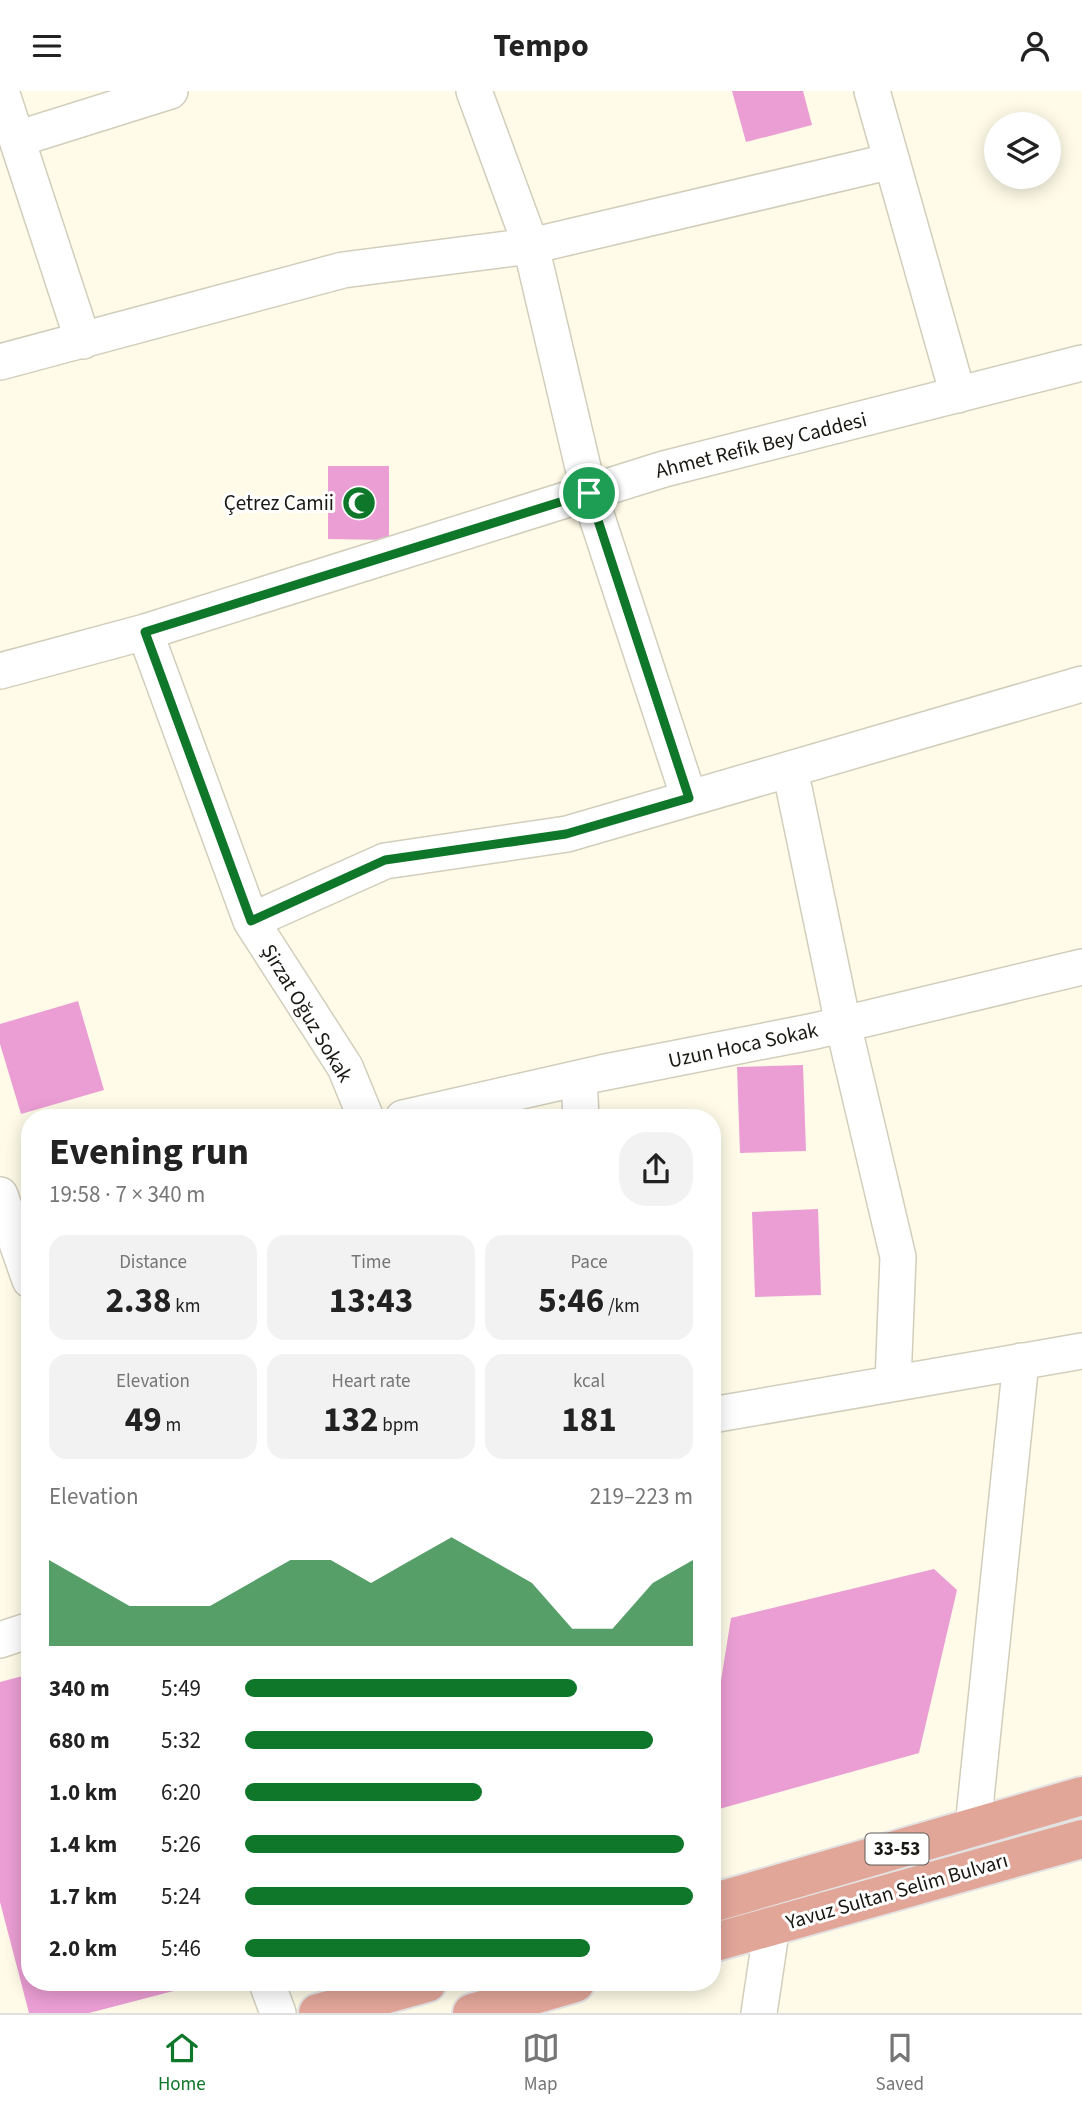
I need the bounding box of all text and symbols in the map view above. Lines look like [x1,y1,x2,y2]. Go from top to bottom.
text: Tempo [493,23,589,69]
icon: menu [28,27,66,65]
icon: person [1016,27,1054,65]
map controls [984,112,1061,189]
button: layers [984,112,1061,189]
street label: Ahmet Refik Bey Caddesi [652,404,870,486]
pin [559,463,619,523]
icon: arrive [570,474,608,512]
mosque icon: Çetrez Camii [340,484,378,522]
place label: Çetrez Camii [224,488,334,518]
street label: Şirzat Oğuz Sokak [254,938,360,1088]
street label: Uzun Hoca Sokak [665,1014,821,1076]
text: Evening run [49,1125,249,1179]
button: share [619,1132,693,1206]
text: 19:58 · 7 × 340 m [49,1178,205,1211]
text: Distance [119,1249,187,1276]
text: Time [351,1249,391,1276]
text: Pace [570,1249,608,1276]
text: 2.38 [106,1276,171,1326]
text: 13:43 [329,1276,413,1326]
text: 5:46 [538,1276,604,1326]
text: km [171,1293,200,1320]
text: /km [604,1293,640,1320]
text: Elevation [116,1368,190,1395]
text: Heart rate [332,1368,411,1395]
text: kcal [573,1368,605,1395]
text: 49 [125,1395,162,1445]
text: 132 [323,1395,378,1445]
text: 181 [561,1395,617,1445]
text: m [162,1412,181,1439]
text: bpm [378,1412,419,1439]
text: Elevation [49,1480,139,1513]
text: 219–223 m [590,1480,693,1513]
text: 340 m [49,1672,110,1705]
text: 5:49 [161,1672,201,1705]
text: 680 m [49,1724,110,1757]
text: 5:32 [161,1724,201,1757]
text: 1.0 km [49,1776,117,1809]
text: 6:20 [161,1776,201,1809]
text: 1.4 km [49,1828,117,1861]
text: 5:26 [161,1828,201,1861]
road number: 33-53 [866,1833,928,1865]
street label: Yavuz Sultan Selim Bulvarı [781,1845,1012,1937]
text: 1.7 km [49,1880,117,1913]
text: 5:24 [161,1880,201,1913]
text: 2.0 km [49,1932,117,1965]
text: 5:46 [161,1932,201,1965]
tab: Home [158,2029,206,2098]
tab: Map [522,2029,560,2098]
tab: Saved [876,2029,924,2098]

